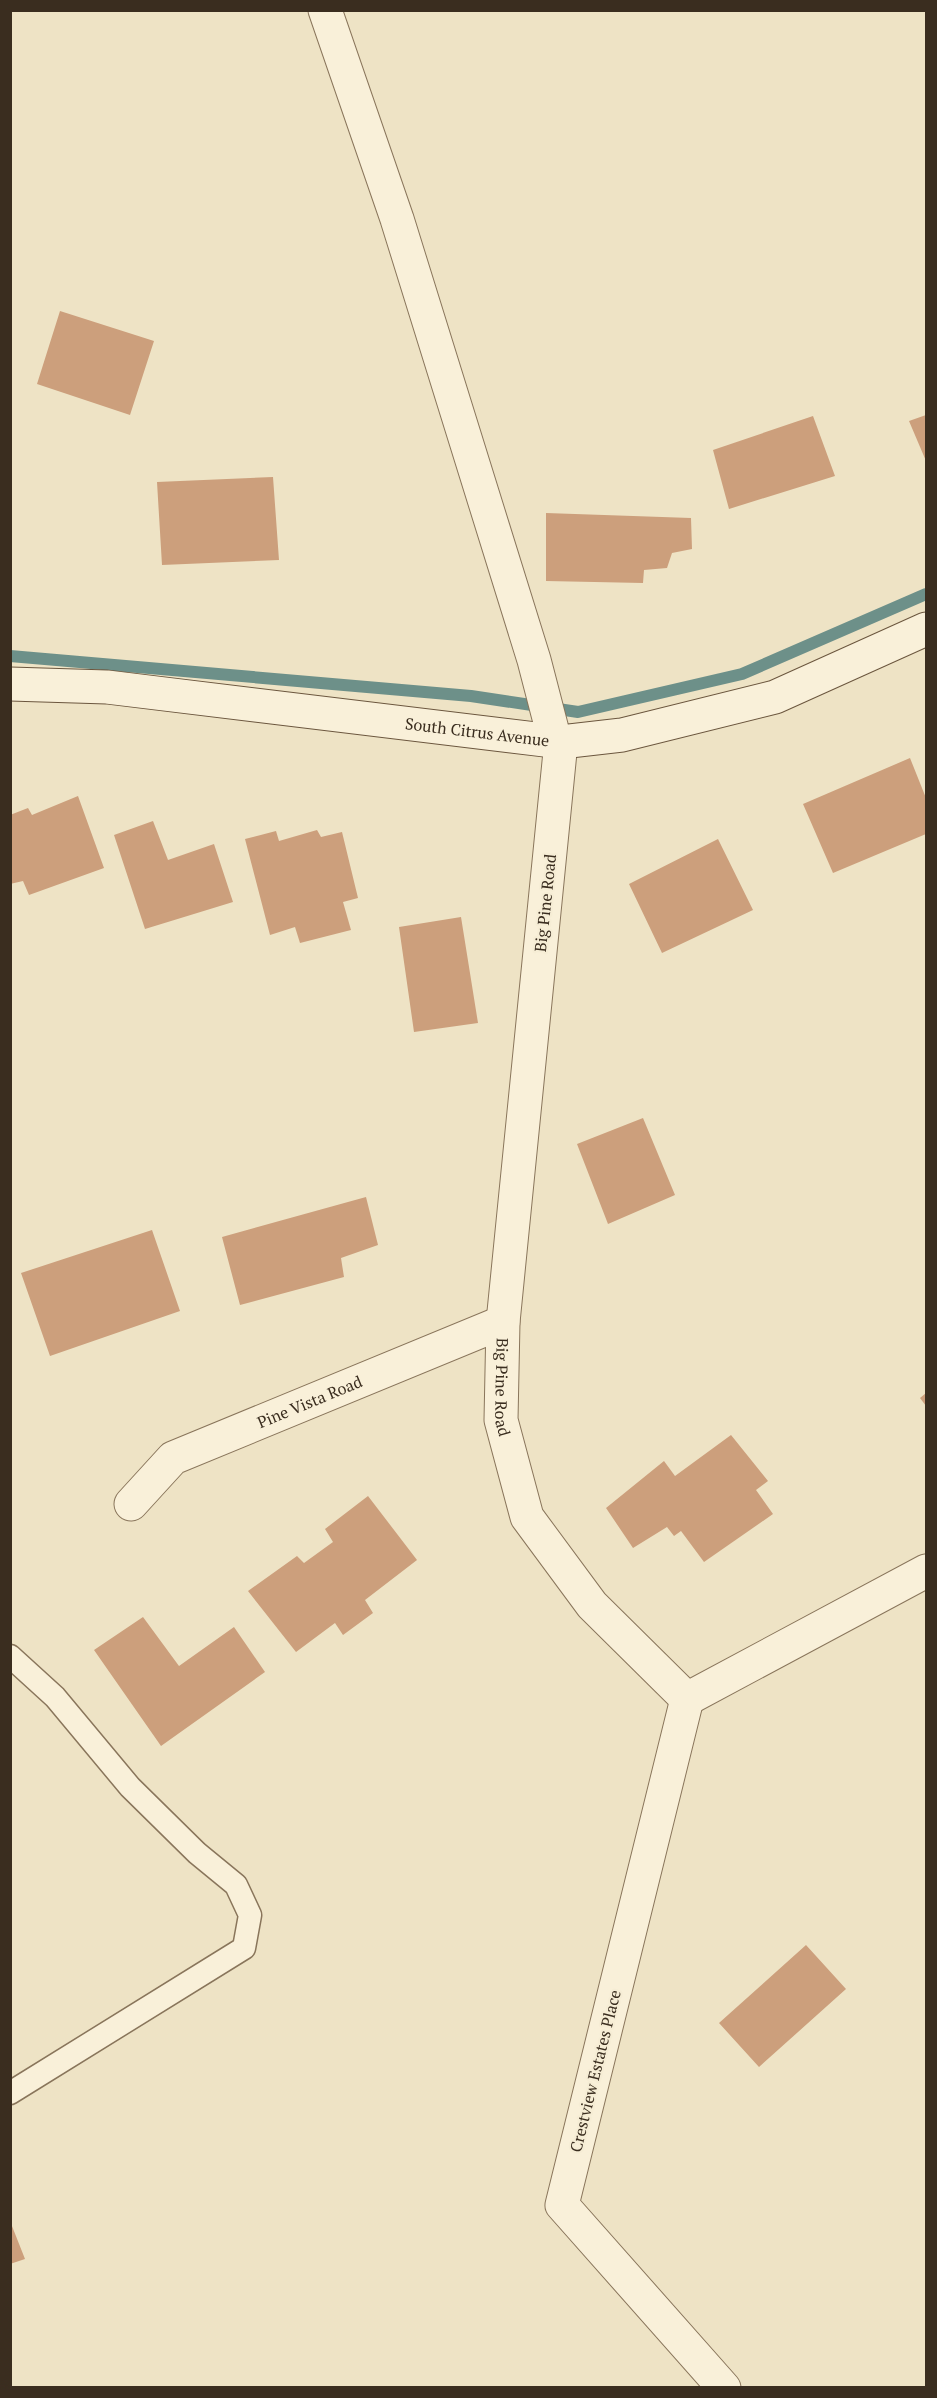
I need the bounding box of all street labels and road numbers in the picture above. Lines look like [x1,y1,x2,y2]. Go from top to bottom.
street label: South Citrus Avenue [404,712,551,752]
street label: Big Pine Road [529,853,561,953]
street label: Big Pine Road [490,1338,516,1439]
street label: Pine Vista Road [254,1370,366,1433]
street label: Crestview Estates Place [564,1988,626,2154]

